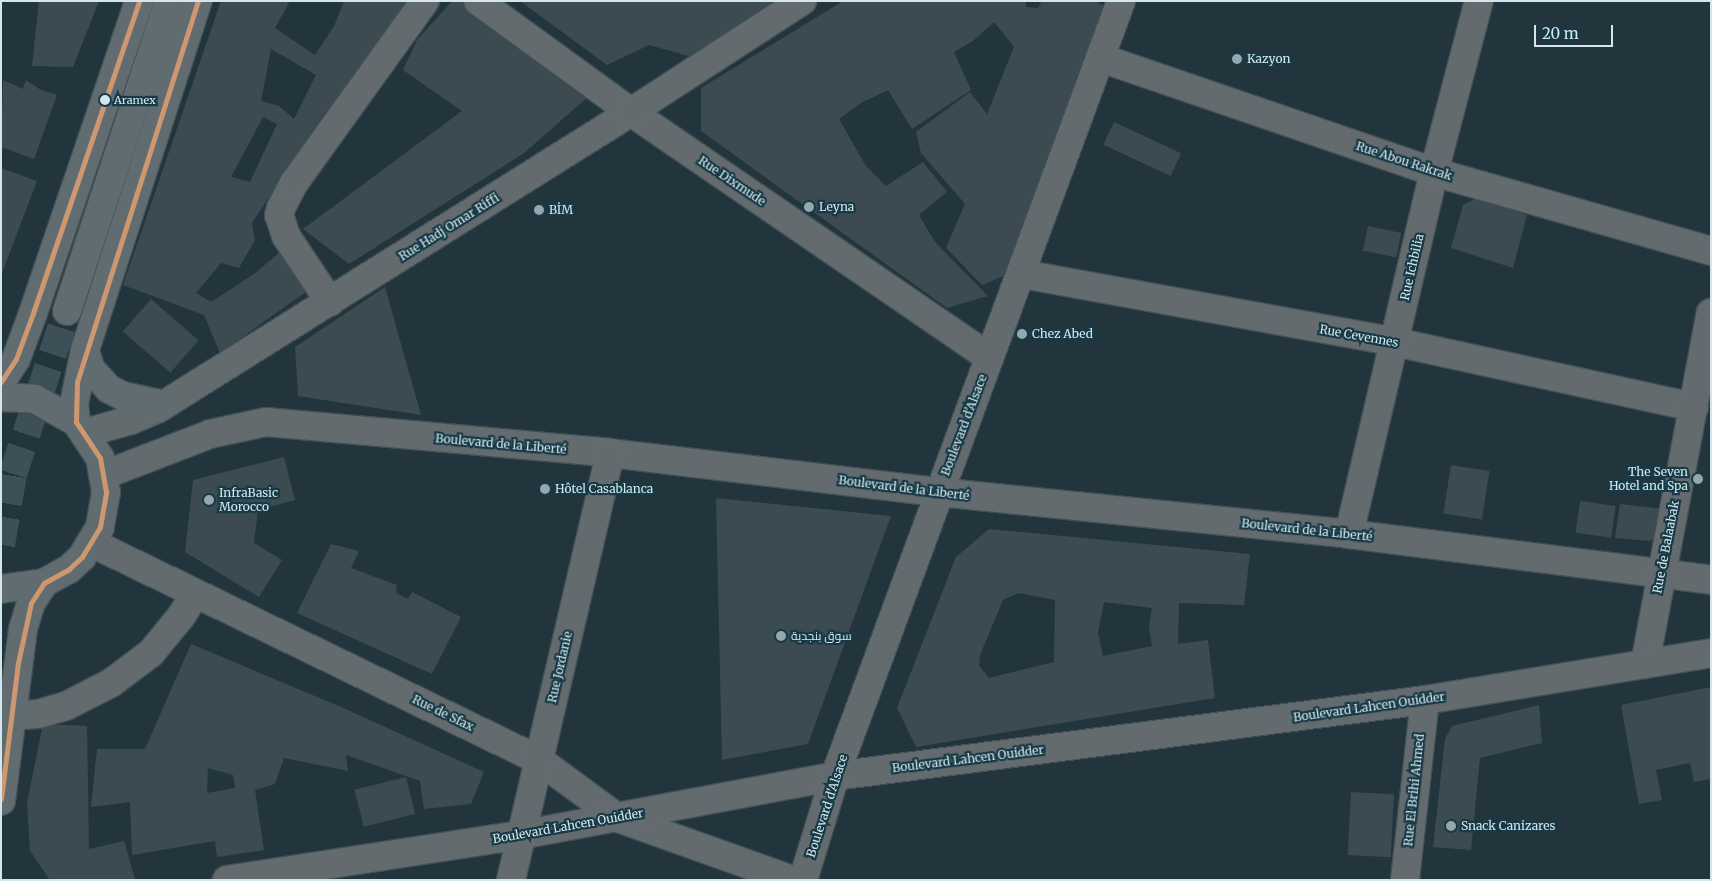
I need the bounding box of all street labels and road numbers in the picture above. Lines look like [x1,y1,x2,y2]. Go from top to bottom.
street label: Rue Abou Rakrak [1354,139,1454,183]
street label: Rue Dixmude [696,153,768,209]
street label: Rue Hadj Omar Riffi [396,190,502,264]
street label: Rue Ichbilia [1397,232,1427,302]
street label: Rue Cevennes [1318,322,1400,350]
street label: Boulevard d'Alsace [938,372,990,478]
street label: Boulevard de la Liberté [435,431,567,457]
street label: Boulevard de la Liberté [838,473,970,503]
street label: Rue de Balaabak [1650,499,1682,595]
street label: Boulevard de la Liberté [1241,516,1373,544]
street label: Rue Jordanie [545,630,575,704]
street label: Boulevard Lahcen Ouidder [1292,689,1446,725]
street label: Rue de Sfax [410,692,476,734]
street label: Rue El Brihi Ahmed [1401,733,1427,847]
street label: Boulevard Lahcen Ouidder [891,743,1045,775]
street label: Boulevard d'Alsace [804,753,850,859]
street label: Boulevard Lahcen Ouidder [492,806,644,846]

